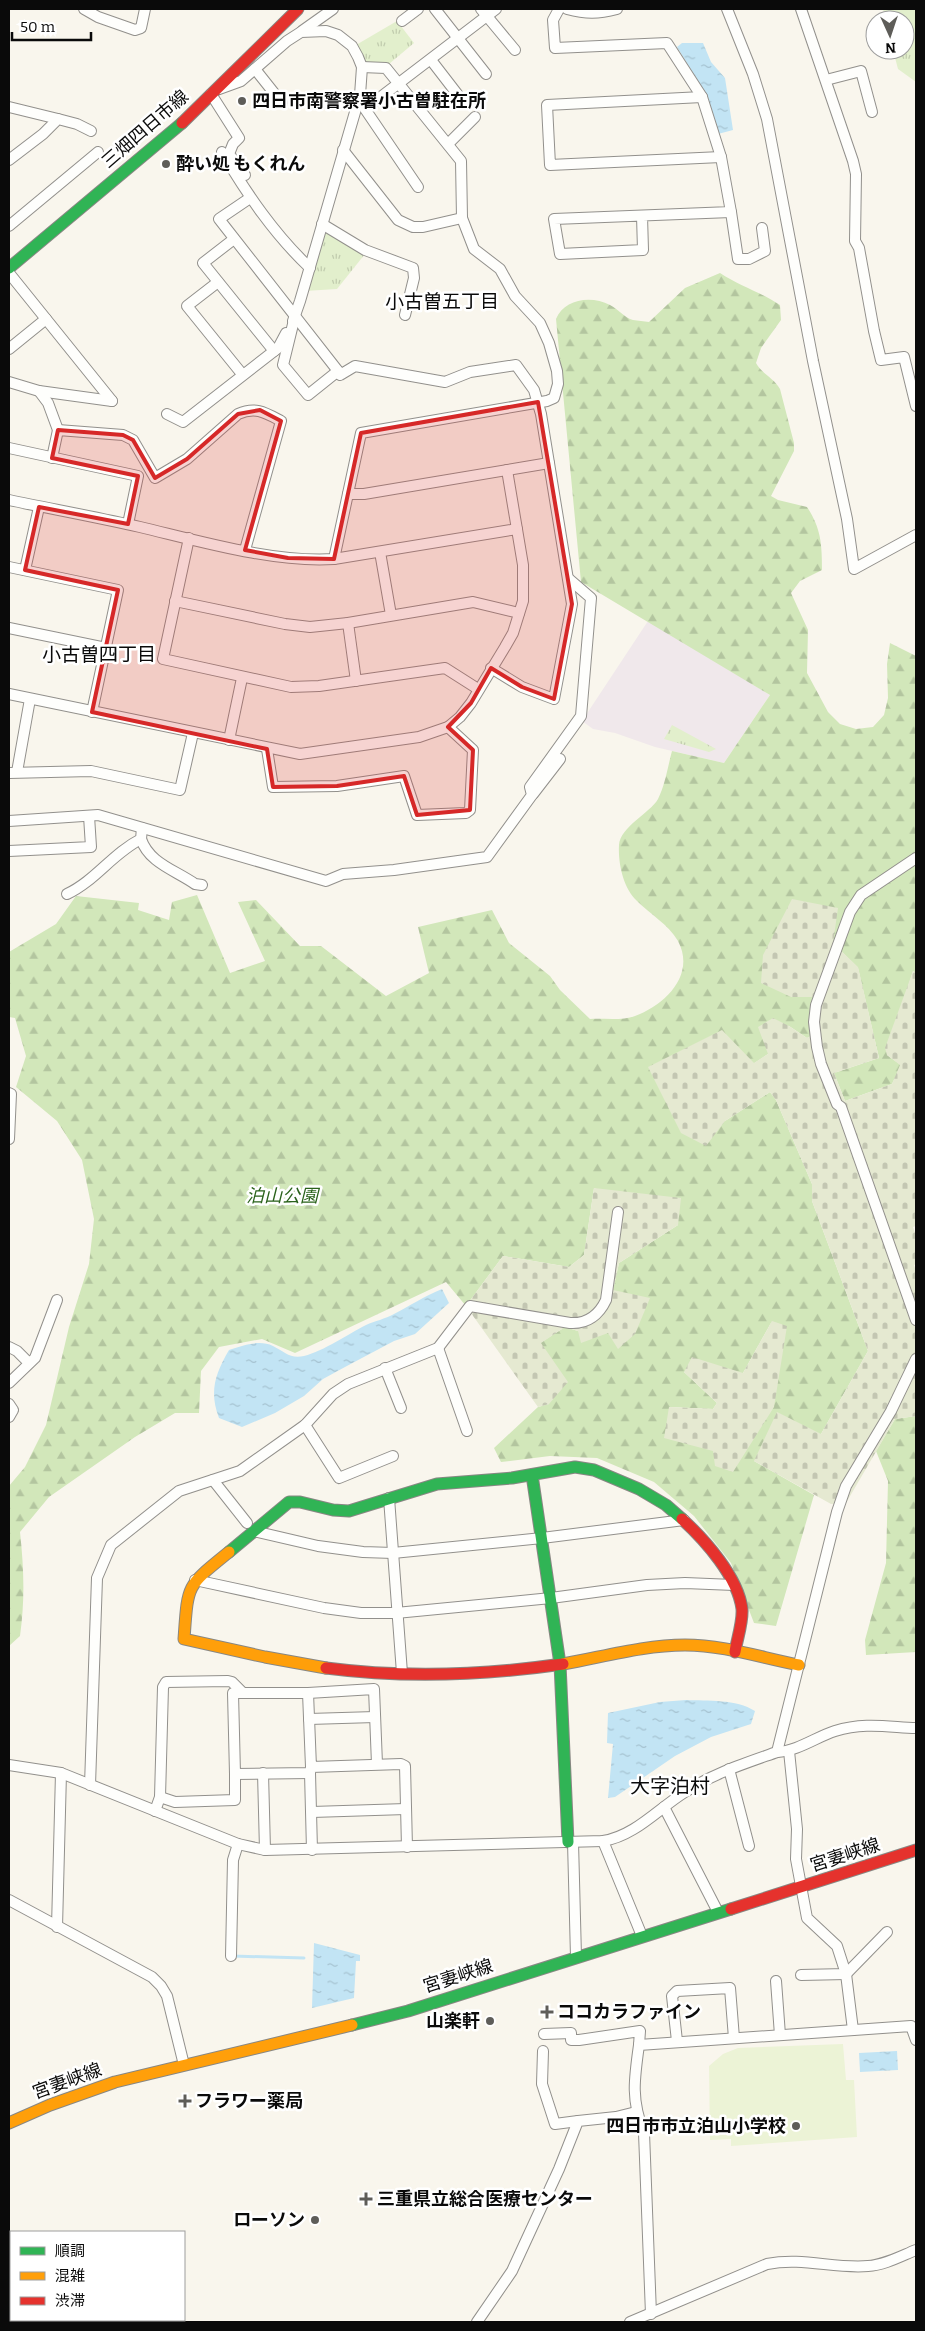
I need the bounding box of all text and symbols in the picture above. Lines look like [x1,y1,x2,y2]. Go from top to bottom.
scale bar [12,10,91,42]
north arrow [865,10,915,60]
text: 50 m [20,18,56,36]
text: N [885,39,896,56]
street label: 三畑四日市線 [97,85,193,173]
place label: 四日市南警察署小古曽駐在所 [252,90,486,112]
marker: 四日市南警察署小古曽駐在所 [236,95,248,107]
place label: 酔い処 もくれん [176,153,305,175]
marker: 酔い処 もくれん [160,158,172,170]
district label: 小古曽五丁目 [385,290,499,313]
district label: 小古曽四丁目 [42,643,156,666]
park label: 泊山公園 [246,1185,321,1207]
district label: 大字泊村 [630,1774,710,1798]
street label: 宮妻峡線 [807,1833,883,1877]
street label: 宮妻峡線 [420,1954,496,1998]
place label: ココカラファイン [557,2001,701,2023]
marker: ココカラファイン [541,2006,553,2018]
place label: 山楽軒 [426,2010,480,2032]
marker: 山楽軒 [484,2015,496,2027]
street label: 宮妻峡線 [29,2058,105,2104]
place label: フラワー薬局 [195,2090,303,2112]
marker: フラワー薬局 [179,2095,191,2107]
place label: 四日市市立泊山小学校 [606,2115,786,2137]
marker: 四日市市立泊山小学校 [790,2120,802,2132]
place label: 三重県立総合医療センター [377,2188,593,2210]
marker: 三重県立総合医療センター [359,2192,373,2206]
place label: ローソン [233,2209,305,2231]
marker: ローソン [309,2214,321,2226]
legend [10,2231,185,2321]
text: 順調 [55,2242,85,2260]
text: 混雑 [55,2267,85,2285]
text: 渋滞 [55,2292,85,2310]

